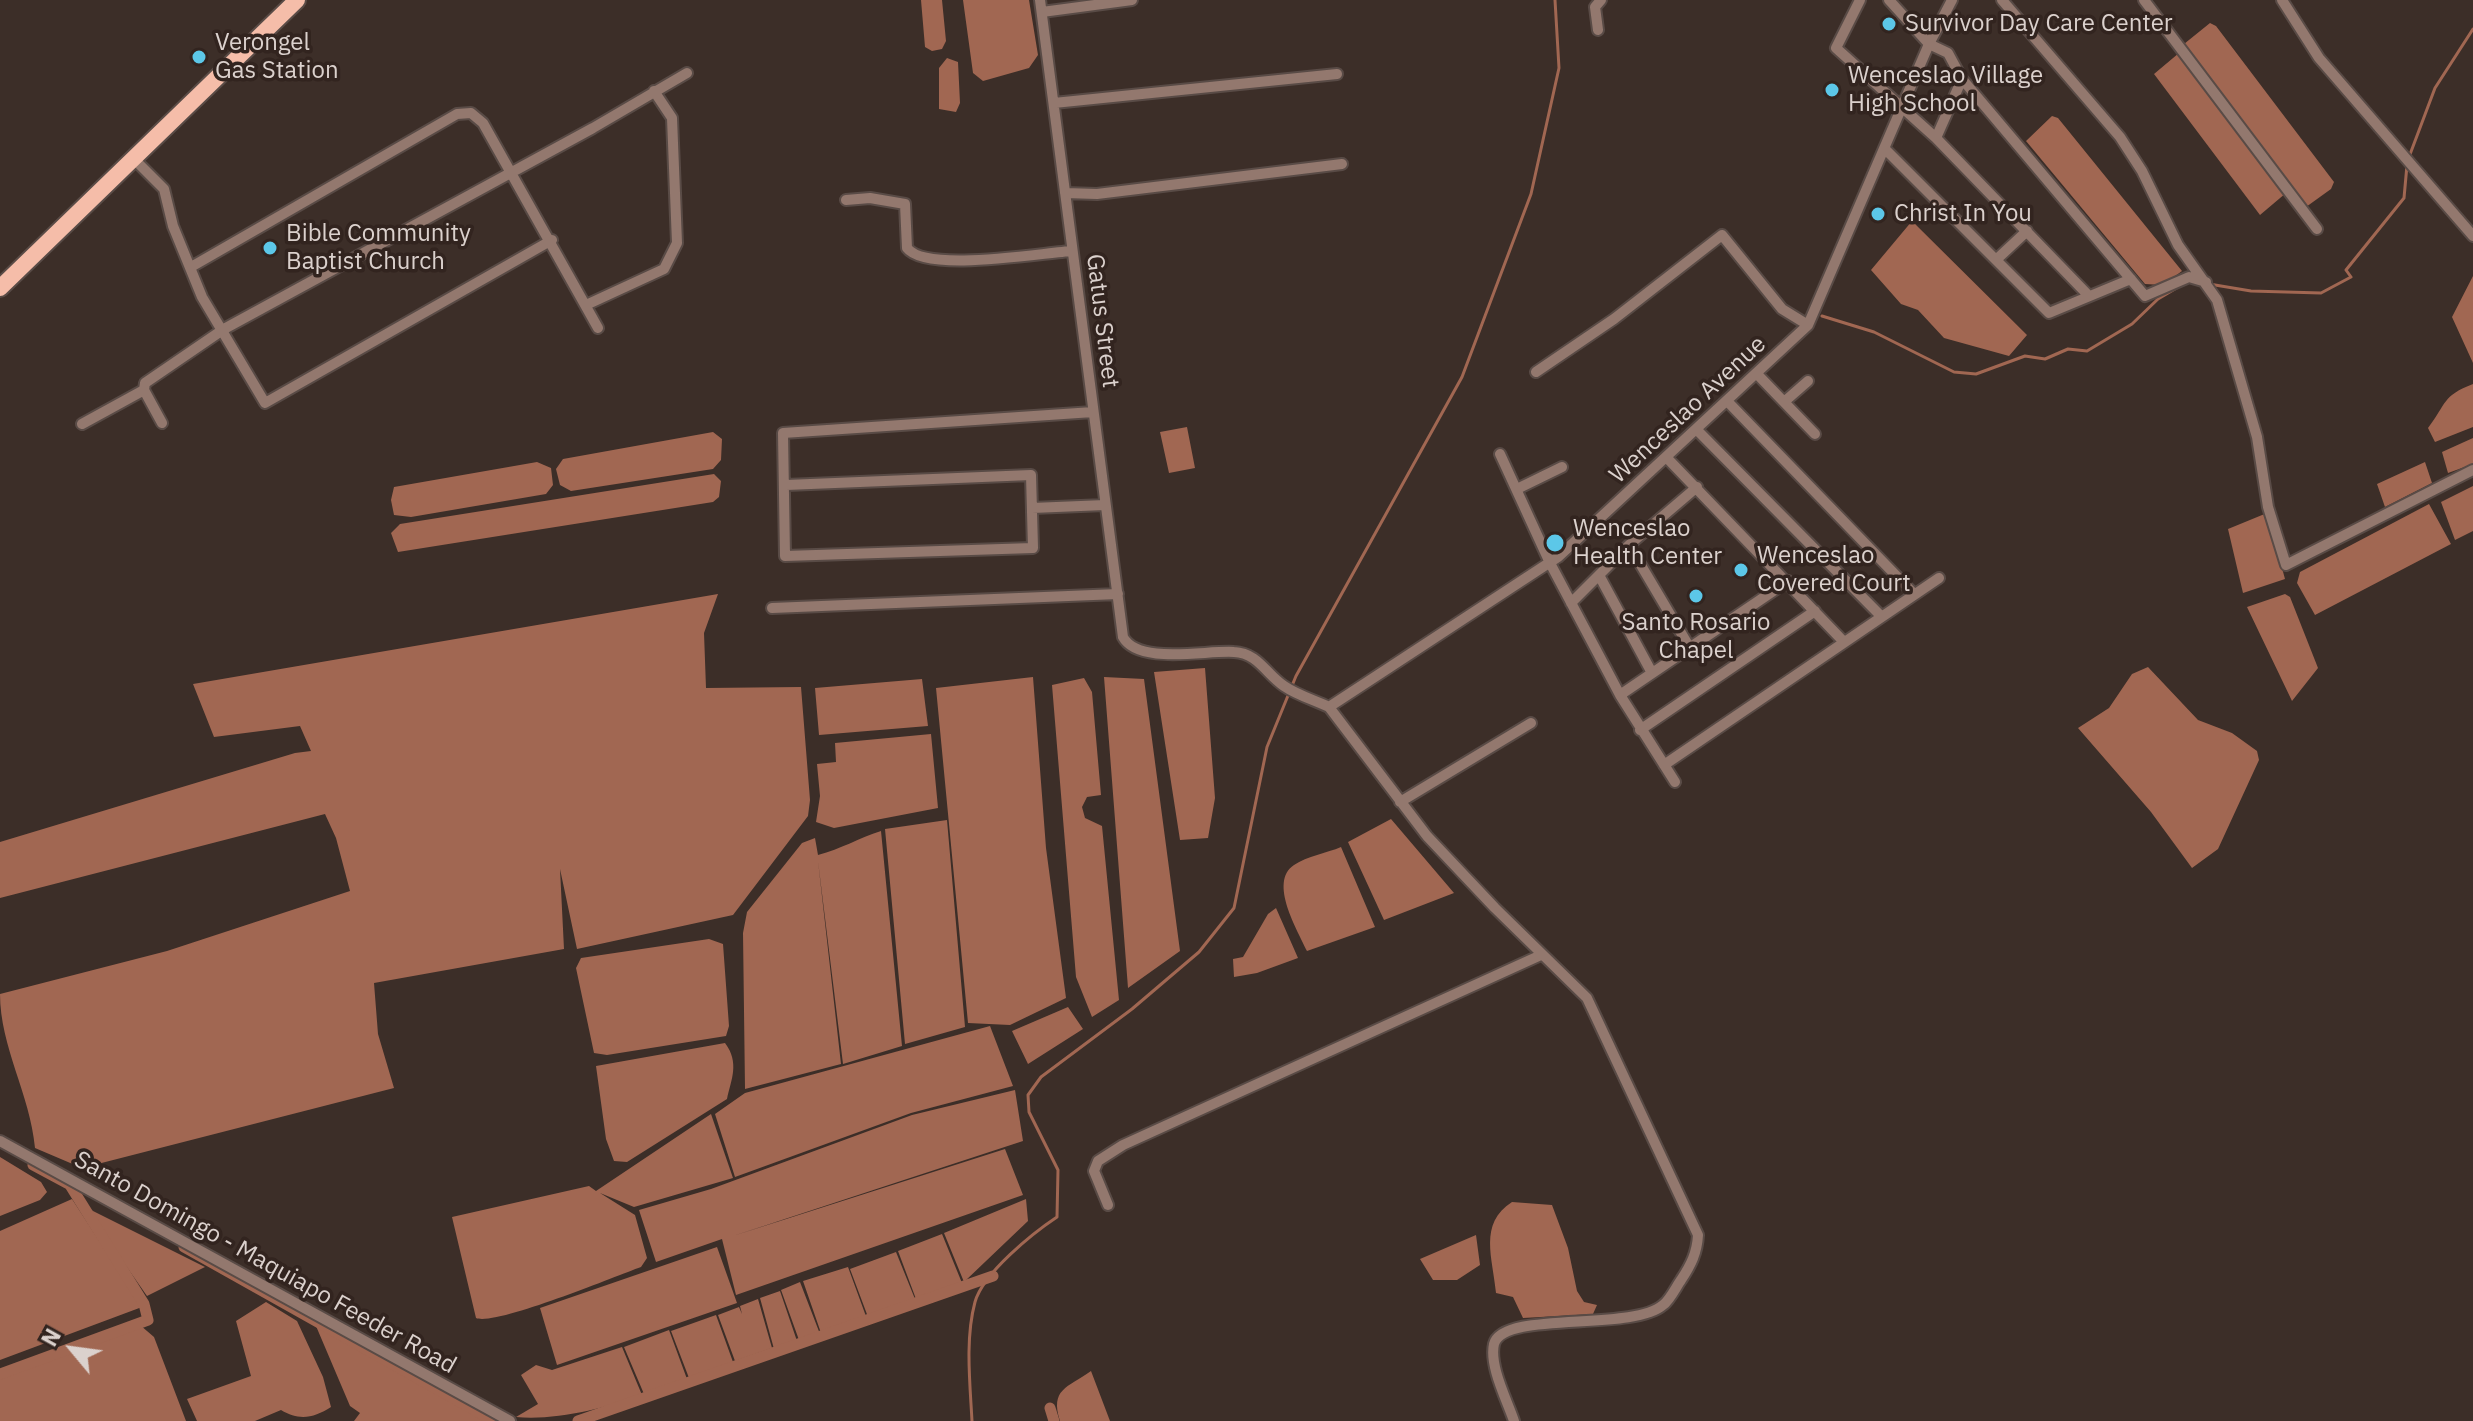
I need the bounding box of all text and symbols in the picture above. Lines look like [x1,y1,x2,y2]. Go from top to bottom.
place label: Survivor Day Care Center [1905,10,2173,38]
marker: Survivor Day Care Center [1880,15,1898,33]
place label: Verongel Gas Station [215,29,339,85]
marker: Verongel Gas Station [190,48,208,66]
place label: Wenceslao Village High School [1848,62,2043,118]
marker: Wenceslao Village High School [1823,81,1841,99]
place label: Christ In You [1894,200,2032,228]
marker: Christ In You [1869,205,1887,223]
place label: Bible Community Baptist Church [286,220,471,276]
marker: Bible Community Baptist Church [261,239,279,257]
street label: Gatus Street [1079,252,1125,390]
street label: Wenceslao Avenue [1604,330,1772,490]
place label: Wenceslao Health Center [1573,515,1722,571]
marker: Wenceslao Health Center [1544,532,1566,554]
place label: Wenceslao Covered Court [1757,542,1911,598]
marker: Wenceslao Covered Court [1732,561,1750,579]
marker: Santo Rosario Chapel [1687,587,1705,605]
place label: Santo Rosario Chapel [1621,609,1771,665]
street label: Santo Domingo - Maquiapo Feeder Road [69,1146,461,1380]
north arrow [32,1309,112,1389]
text: N [34,1323,67,1351]

